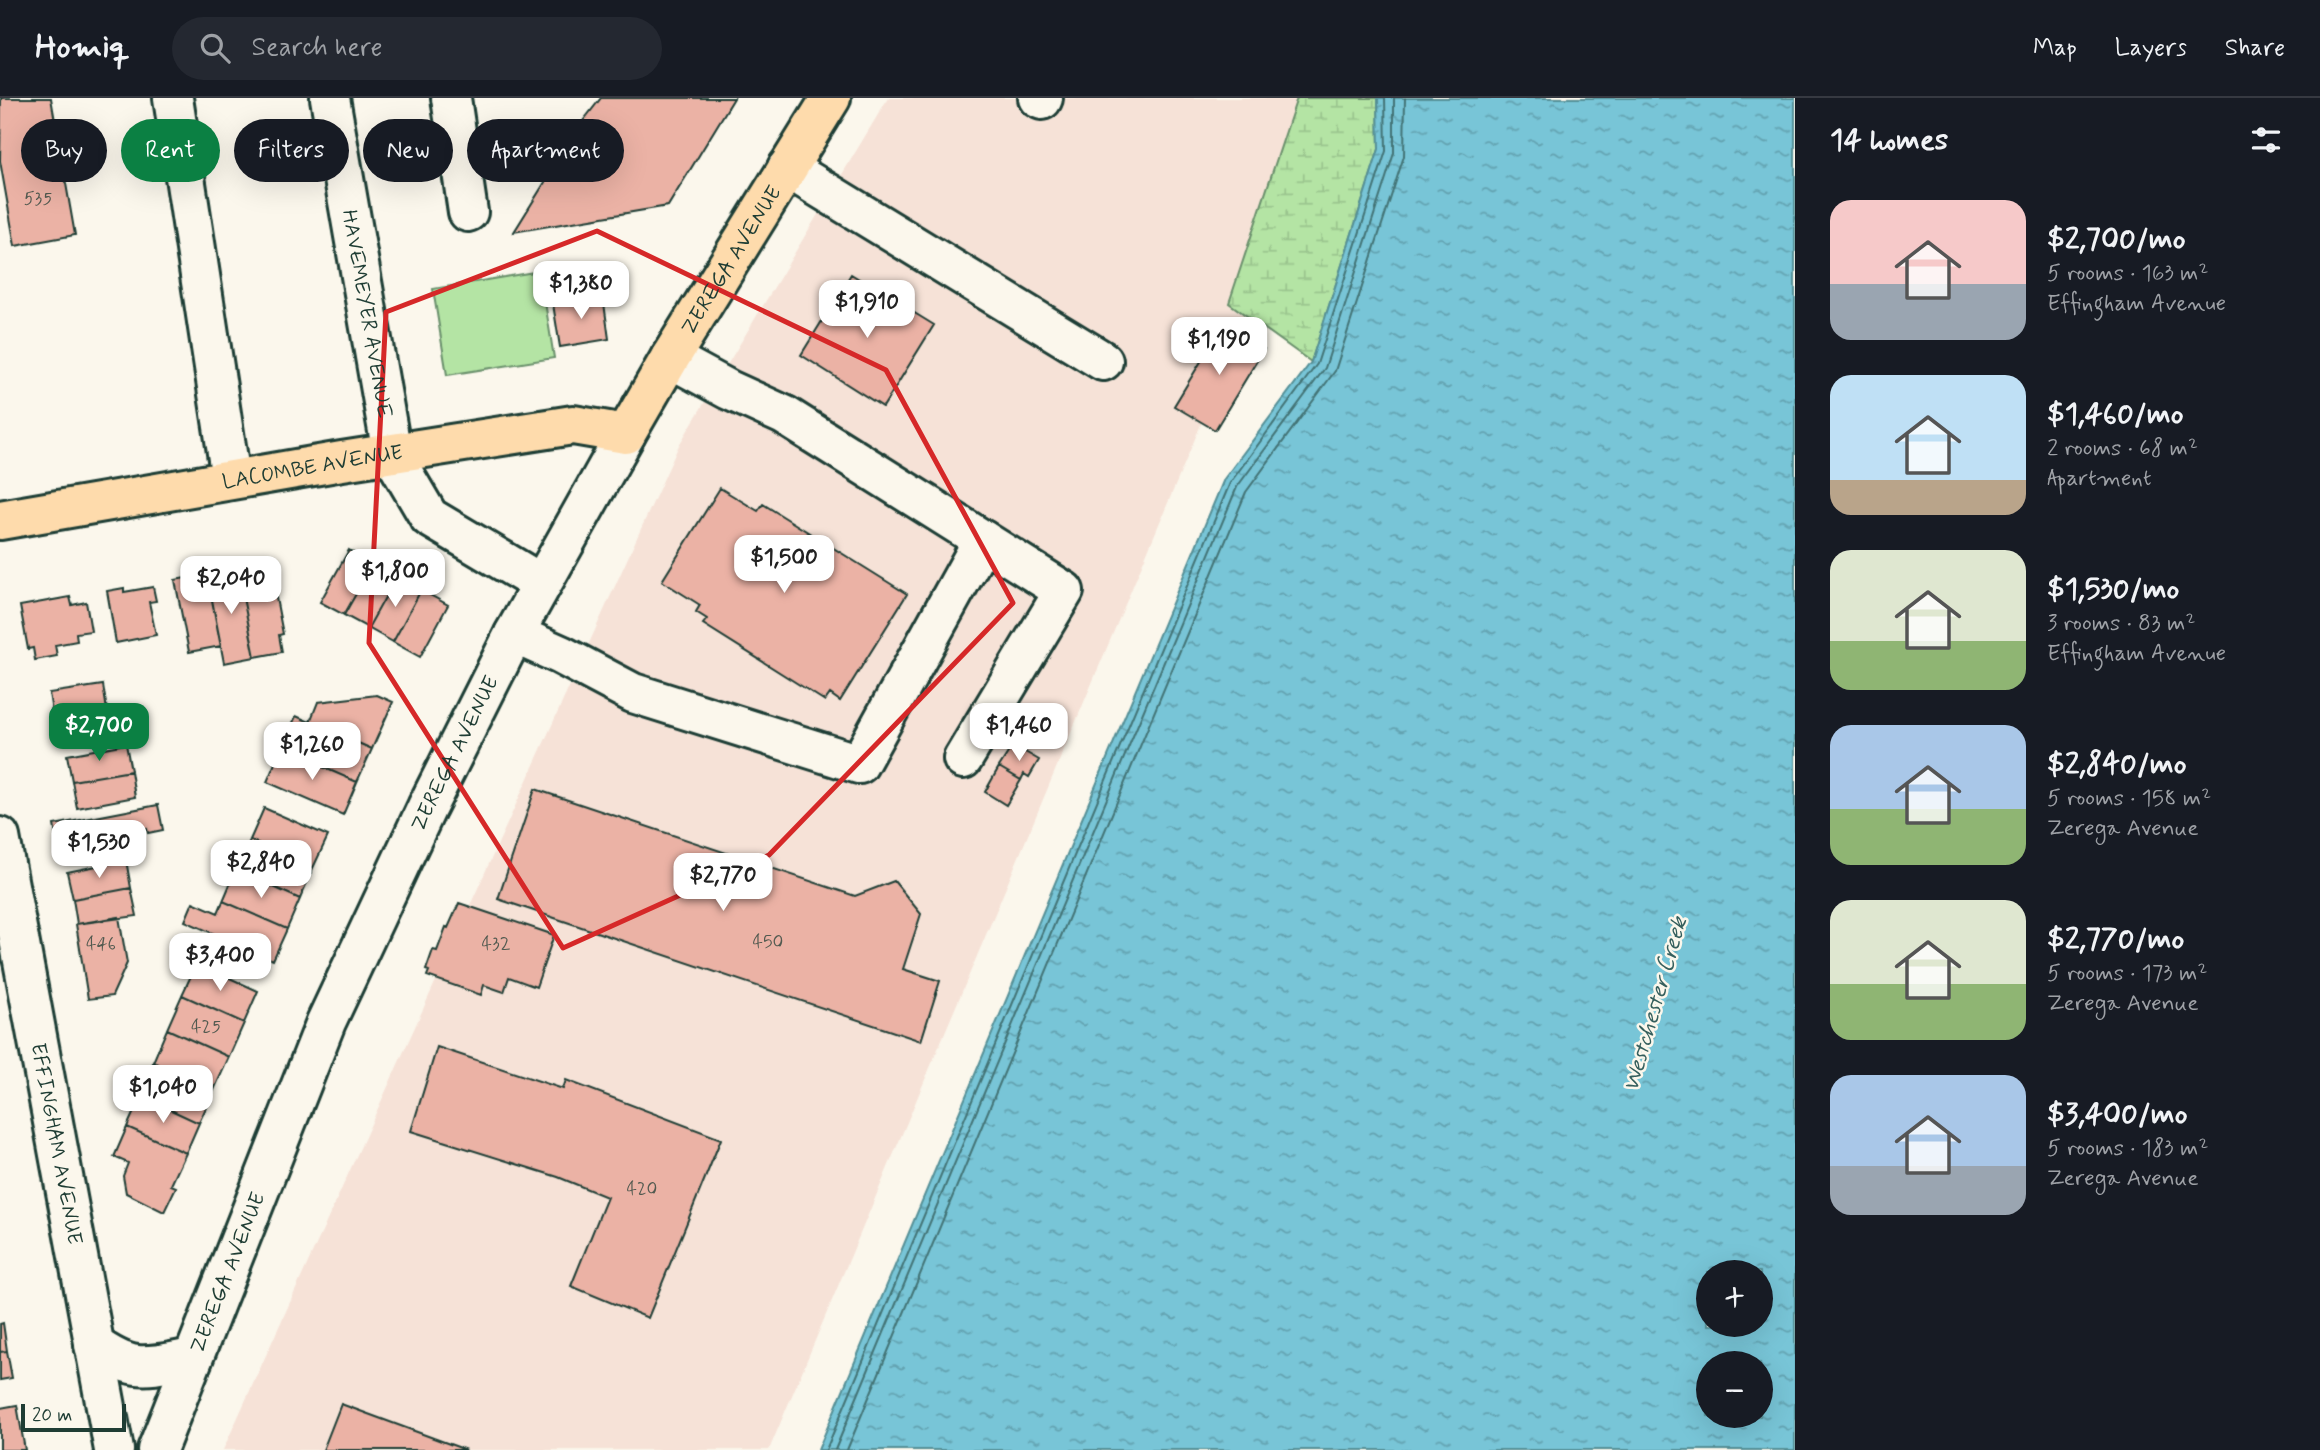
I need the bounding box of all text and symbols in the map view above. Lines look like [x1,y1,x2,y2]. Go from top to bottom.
search box [172,17,662,80]
text: Homiq [35,26,130,70]
icon: search [196,29,234,67]
text: Search here [252,31,382,65]
text: Map [2033,33,2077,64]
text: Layers [2115,33,2187,64]
text: Share [2225,33,2285,64]
chip: Buy [21,119,107,182]
chip: Rent [121,119,220,182]
chip: Filters [234,119,349,182]
chip: New [363,119,453,182]
chip: Apartment [467,119,624,182]
text: 14 homes [1830,121,1948,160]
icon: filters [2247,121,2285,159]
street label: ZEREGA AVENUE [675,180,788,340]
house number: 535 [24,187,52,211]
street label: HAVEMEYER AVENUE [335,207,399,420]
text: $2,700/mo [2047,220,2186,259]
icon: home [1886,228,1970,312]
text: 5 rooms · 163 m² [2047,259,2209,289]
pin: $1,380 [524,262,638,321]
text: $1,380 [549,269,613,299]
pin: $1,910 [810,280,924,340]
text: $1,910 [835,288,899,318]
text: Effingham Avenue [2047,289,2226,319]
pin: $1,190 [1162,317,1276,377]
text: $1,190 [1187,325,1251,355]
text: $1,460/mo [2047,395,2183,434]
icon: home [1886,403,1970,487]
text: 2 rooms · 68 m² [2047,434,2198,464]
street label: LACOMBE AVENUE [220,439,405,496]
text: Apartment [2047,464,2152,494]
pin: $1,500 [727,536,841,595]
text: $1,500 [750,543,818,573]
pin: $1,800 [338,550,452,609]
pin: $2,040 [174,556,288,616]
text: $1,800 [361,557,429,587]
text: $2,040 [196,564,266,594]
text: $1,530/mo [2047,570,2179,609]
icon: home [1886,578,1970,662]
text: 3 rooms · 83 m² [2047,609,2195,639]
text: Effingham Avenue [2047,639,2226,669]
street label: ZEREGA AVENUE [405,671,506,836]
pin: $2,700 [42,704,156,763]
pin: $1,460 [962,704,1076,763]
text: $2,700 [65,711,133,741]
text: $1,460 [986,711,1052,741]
pin: $1,260 [255,722,369,782]
text: $1,260 [280,730,344,760]
text: $2,840/mo [2047,745,2187,784]
icon: home [1886,753,1970,837]
text: 5 rooms · 158 m² [2047,784,2211,814]
text: Zerega Avenue [2047,814,2199,844]
pin: $1,530 [42,820,156,880]
text: $1,530 [67,828,131,858]
pin: $2,840 [204,840,318,900]
text: $2,840 [227,848,295,878]
pin: $2,770 [666,854,780,913]
text: $2,770 [689,861,757,891]
water label: Westchester Creek [1617,913,1696,1095]
text: $2,770/mo [2047,920,2184,959]
icon: home [1886,928,1970,1012]
house number: 450 [753,930,783,954]
house number: 446 [86,932,116,956]
house number: 432 [482,932,511,956]
pin: $3,400 [163,934,277,993]
text: $3,400 [185,941,255,971]
text: 5 rooms · 173 m² [2047,959,2207,989]
text: Zerega Avenue [2047,989,2199,1019]
house number: 425 [191,1015,221,1039]
street label: EFFINGHAM AVENUE [24,1041,89,1247]
pin: $1,040 [106,1066,220,1125]
text: $1,040 [129,1073,197,1103]
text: $3,400/mo [2047,1095,2188,1134]
icon: home [1886,1103,1970,1187]
text: 5 rooms · 183 m² [2047,1134,2208,1164]
text: Zerega Avenue [2047,1164,2199,1194]
house number: 420 [627,1177,657,1201]
street label: ZEREGA AVENUE [184,1188,272,1357]
map controls [1696,1260,1773,1428]
button: + [1696,1260,1773,1337]
button: − [1696,1351,1773,1428]
scale bar [21,1401,126,1433]
text: 20 m [32,1403,72,1428]

